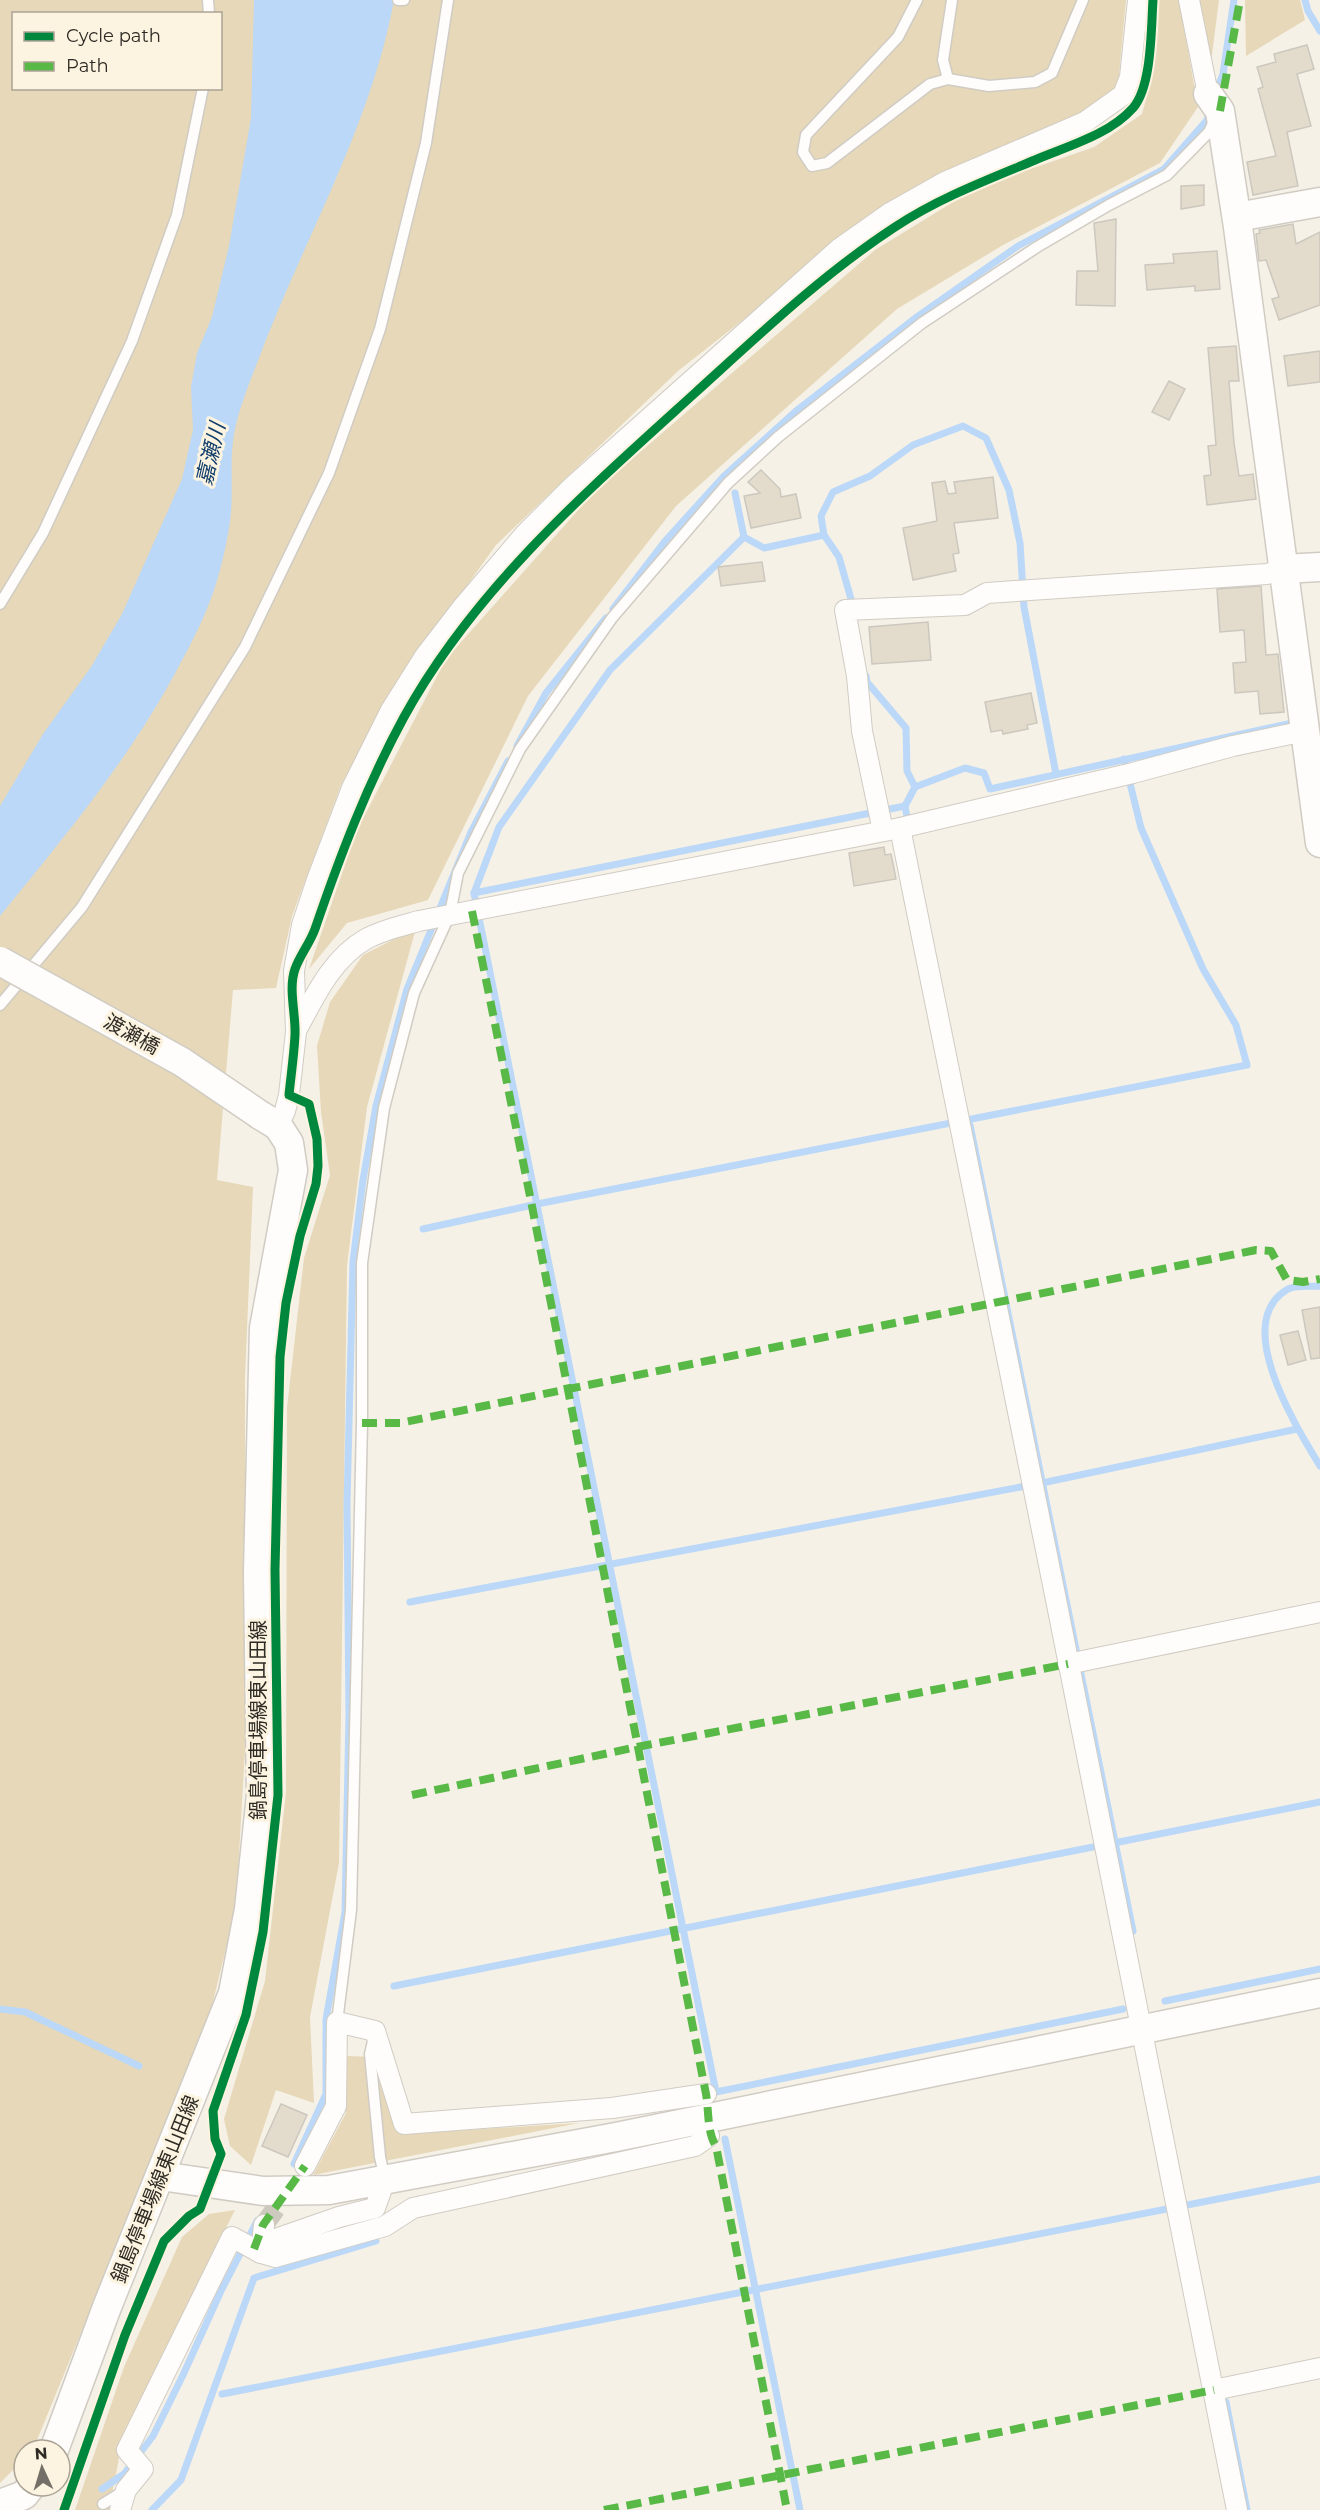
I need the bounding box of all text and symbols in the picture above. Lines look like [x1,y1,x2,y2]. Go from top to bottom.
legend [12,12,222,90]
text: Cycle path [66,25,161,47]
text: Path [66,55,109,77]
water label: 嘉瀬川 [191,418,230,487]
street label: 渡瀬橋 [100,1009,164,1059]
street label: 鍋島停車場線東山田線 [246,1620,270,1820]
street label: 鍋島停車場線東山田線 [106,2092,204,2286]
north arrow [12,2438,72,2498]
text: N [34,2444,48,2463]

